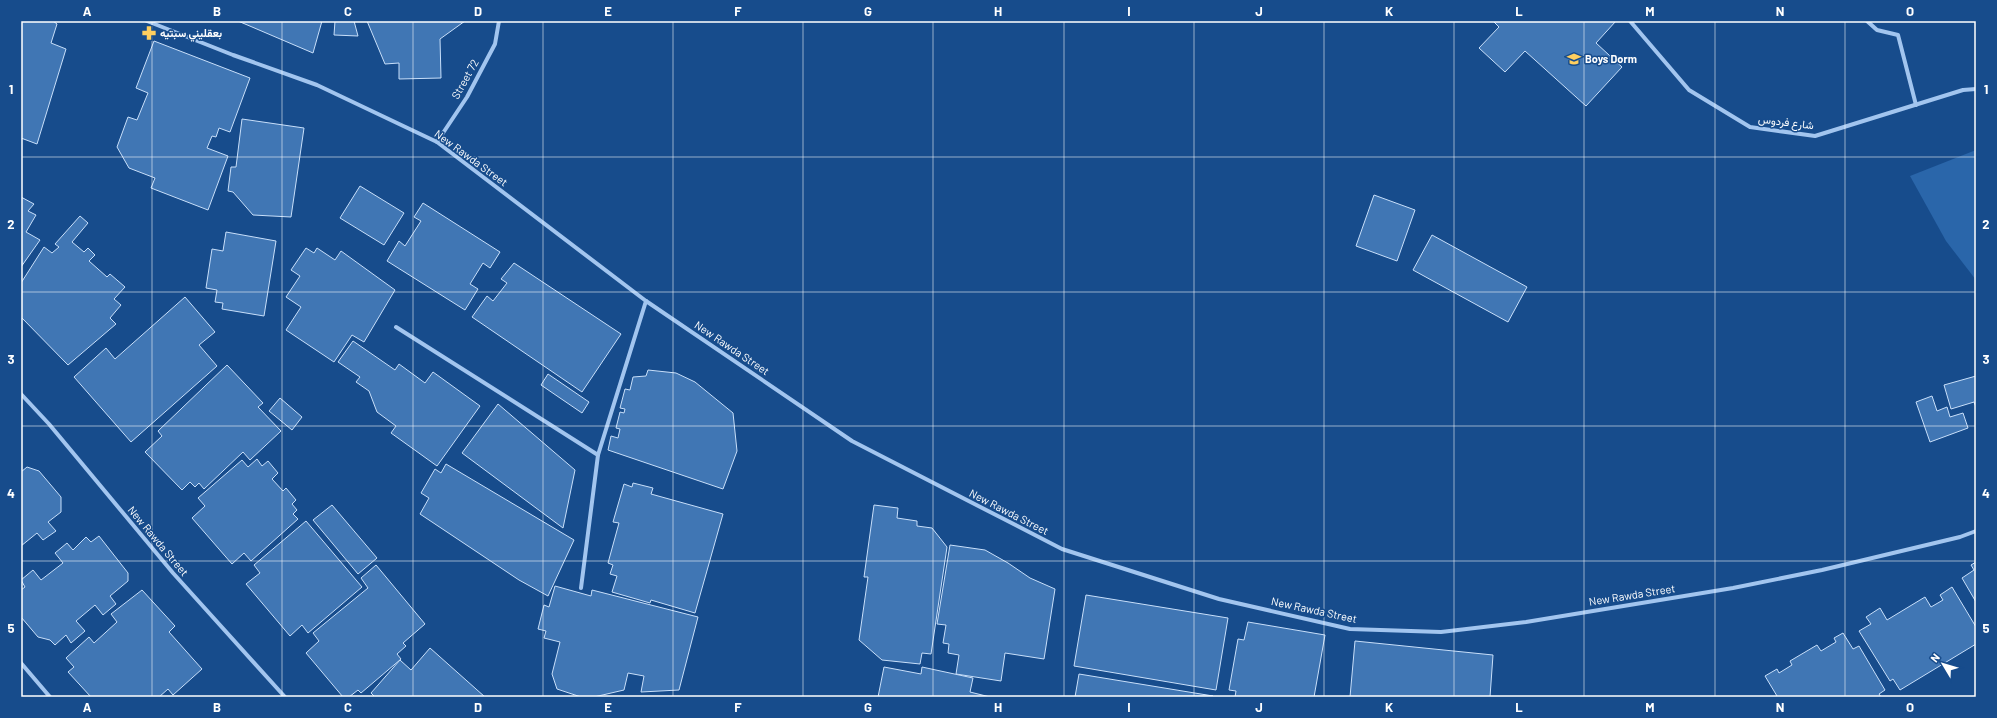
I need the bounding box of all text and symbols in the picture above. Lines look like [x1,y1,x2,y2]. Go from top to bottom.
text: A [83,3,92,19]
text: B [213,3,221,19]
text: C [344,3,352,19]
text: D [474,3,482,19]
text: E [604,3,612,19]
text: F [734,3,742,19]
text: G [864,3,872,19]
text: H [994,3,1002,19]
text: I [1127,3,1131,19]
text: J [1255,3,1263,19]
text: K [1385,3,1393,19]
text: L [1515,3,1523,19]
text: M [1645,3,1655,19]
text: N [1776,3,1784,19]
text: O [1906,3,1914,19]
pharmacy icon: بعقليني سبتيه [141,25,157,41]
place label: بعقليني سبتيه [160,26,222,42]
school or university icon: Boys Dorm [1566,51,1582,67]
place label: Boys Dorm [1585,52,1637,65]
street label: Street 72 [448,57,481,101]
text: 1 [9,81,13,97]
text: 1 [1984,81,1988,97]
street label: شارع فردوس [1757,112,1815,133]
street label: New Rawda Street [432,127,510,188]
text: 2 [7,216,15,232]
text: 2 [1982,216,1990,232]
street label: New Rawda Street [693,318,772,377]
text: 3 [7,351,15,367]
text: 3 [1982,351,1990,367]
text: 4 [7,485,15,501]
text: 4 [1982,485,1990,501]
street label: New Rawda Street [967,486,1051,537]
street label: New Rawda Street [125,503,191,578]
street label: New Rawda Street [1588,581,1676,608]
street label: New Rawda Street [1270,594,1358,625]
text: 5 [7,620,15,636]
text: 5 [1982,620,1990,636]
north arrow [1923,644,1963,684]
text: N [1927,651,1942,664]
text: A [83,699,92,715]
text: B [213,699,221,715]
text: C [344,699,352,715]
text: D [474,699,482,715]
text: E [604,699,612,715]
text: F [734,699,742,715]
text: G [864,699,872,715]
text: H [994,699,1002,715]
text: I [1127,699,1131,715]
text: J [1255,699,1263,715]
text: K [1385,699,1393,715]
text: L [1515,699,1523,715]
text: M [1645,699,1655,715]
text: N [1776,699,1784,715]
text: O [1906,699,1914,715]

